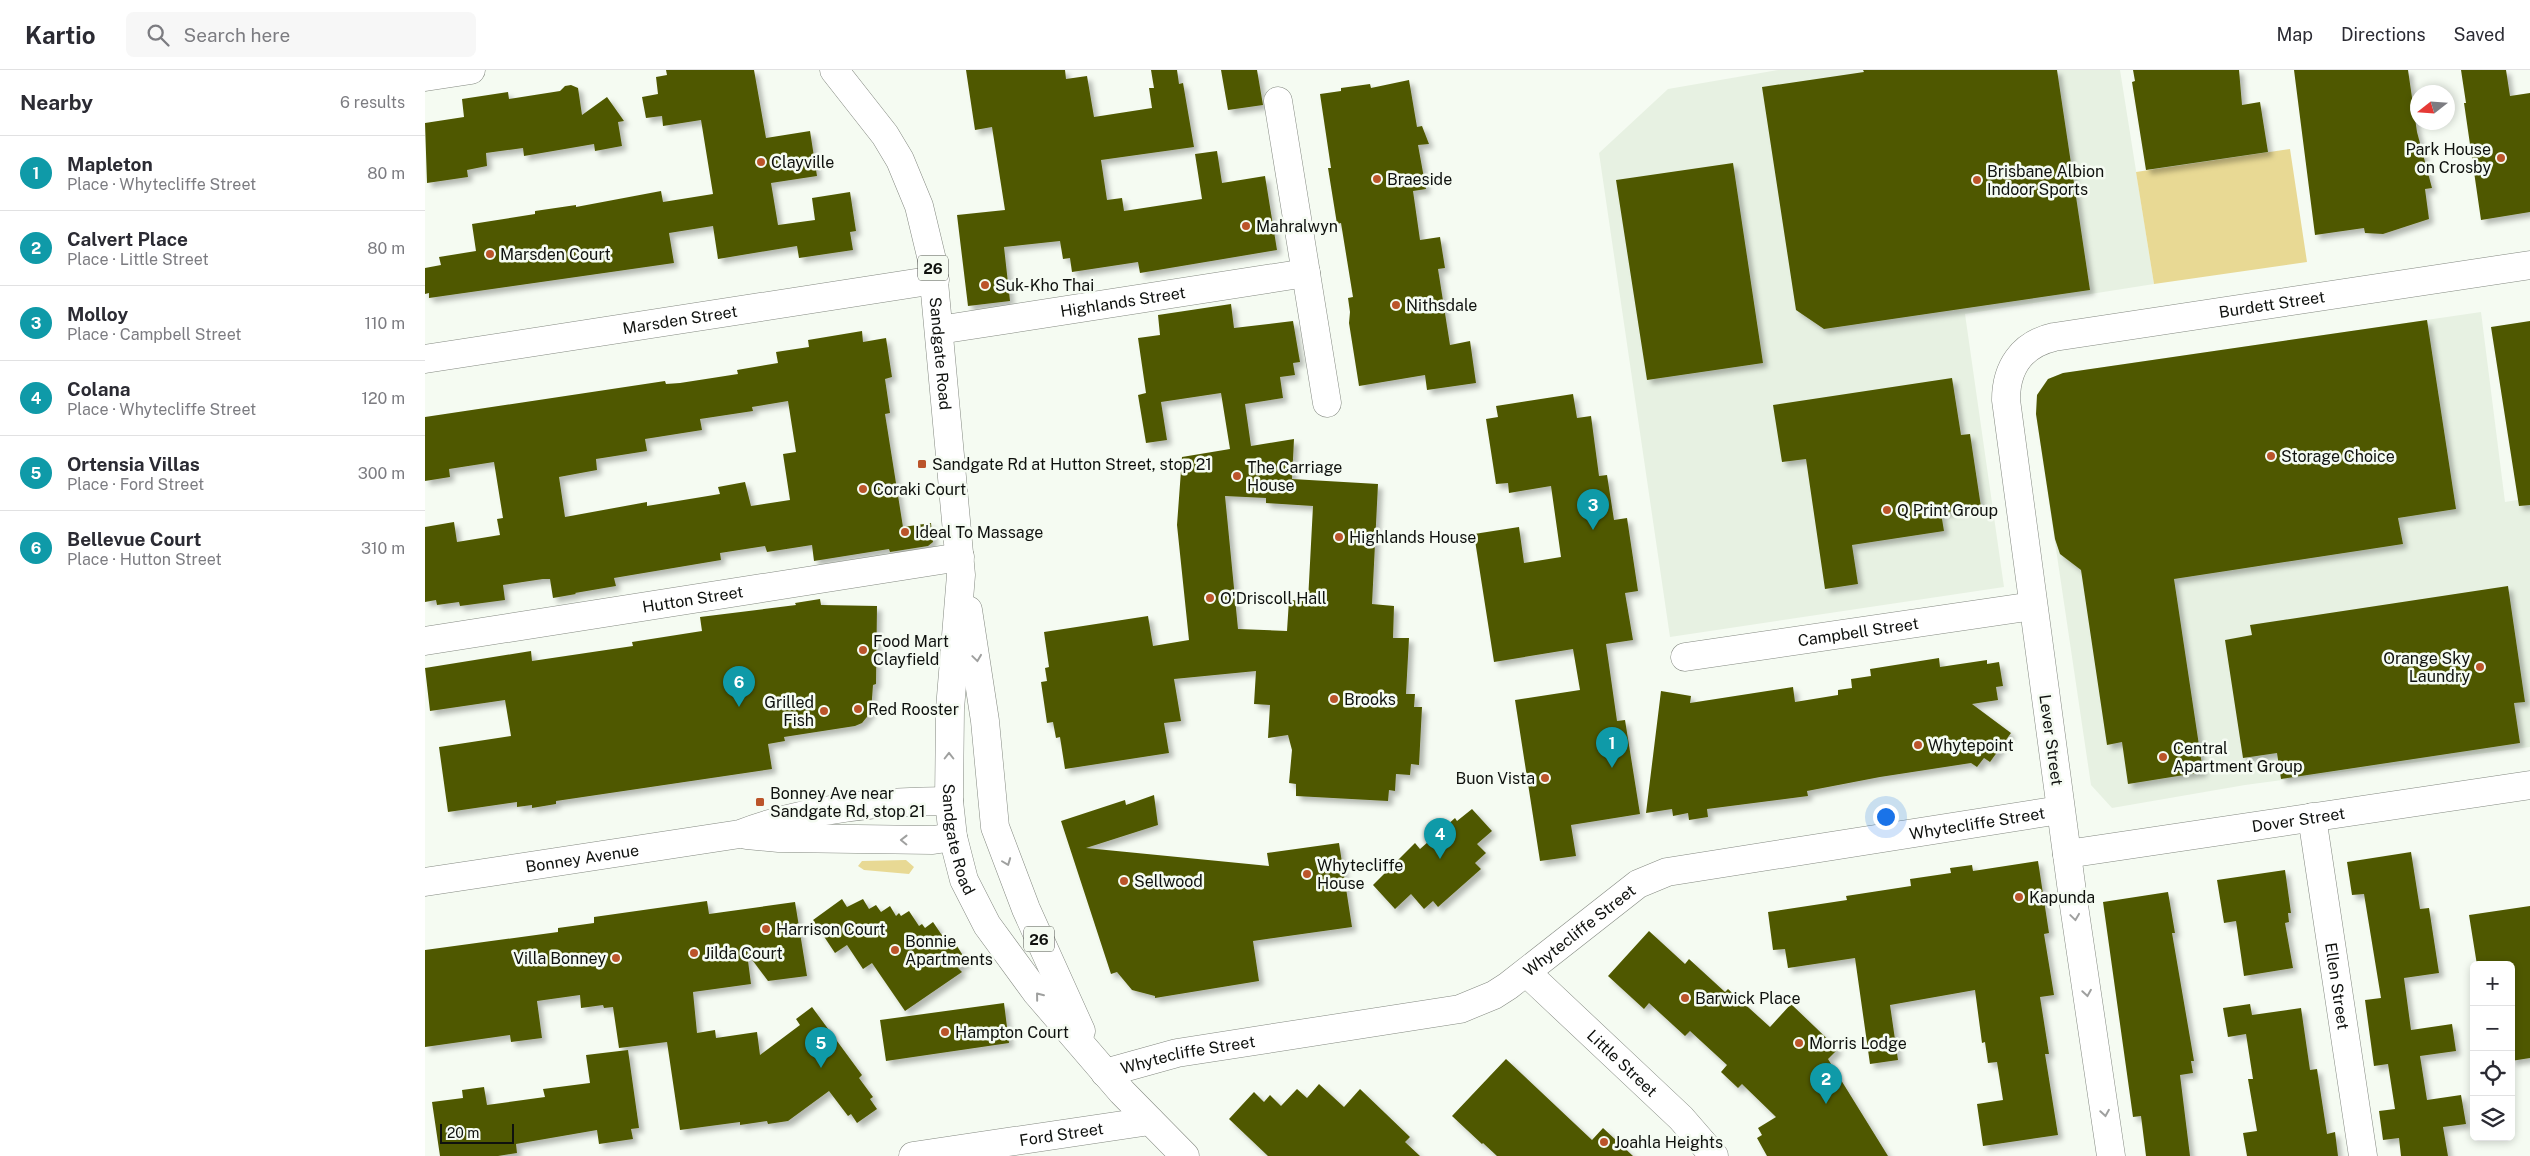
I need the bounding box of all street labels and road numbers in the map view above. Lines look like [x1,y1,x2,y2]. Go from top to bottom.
road number: 26 [918,256,948,280]
street label: Highlands Street [1059,282,1187,321]
street label: Burdett Street [2218,287,2326,321]
street label: Sandgate Road [926,296,955,411]
street label: Marsden Street [621,301,739,338]
street label: Hutton Street [641,582,745,616]
street label: Campbell Street [1796,613,1920,650]
street label: Lever Street [2035,693,2067,787]
street label: Sandgate Road [939,783,979,898]
street label: Whytecliffe Street [1908,803,2046,843]
street label: Dover Street [2251,803,2346,836]
street label: Bonney Avenue [524,840,640,876]
street label: Whytecliffe Street [1519,880,1639,980]
road number: 26 [1024,926,1054,952]
street label: Ellen Street [2322,941,2353,1031]
street label: Little Street [1583,1025,1661,1100]
street label: Whytecliffe Street [1118,1032,1256,1078]
street label: Ford Street [1018,1119,1105,1150]

